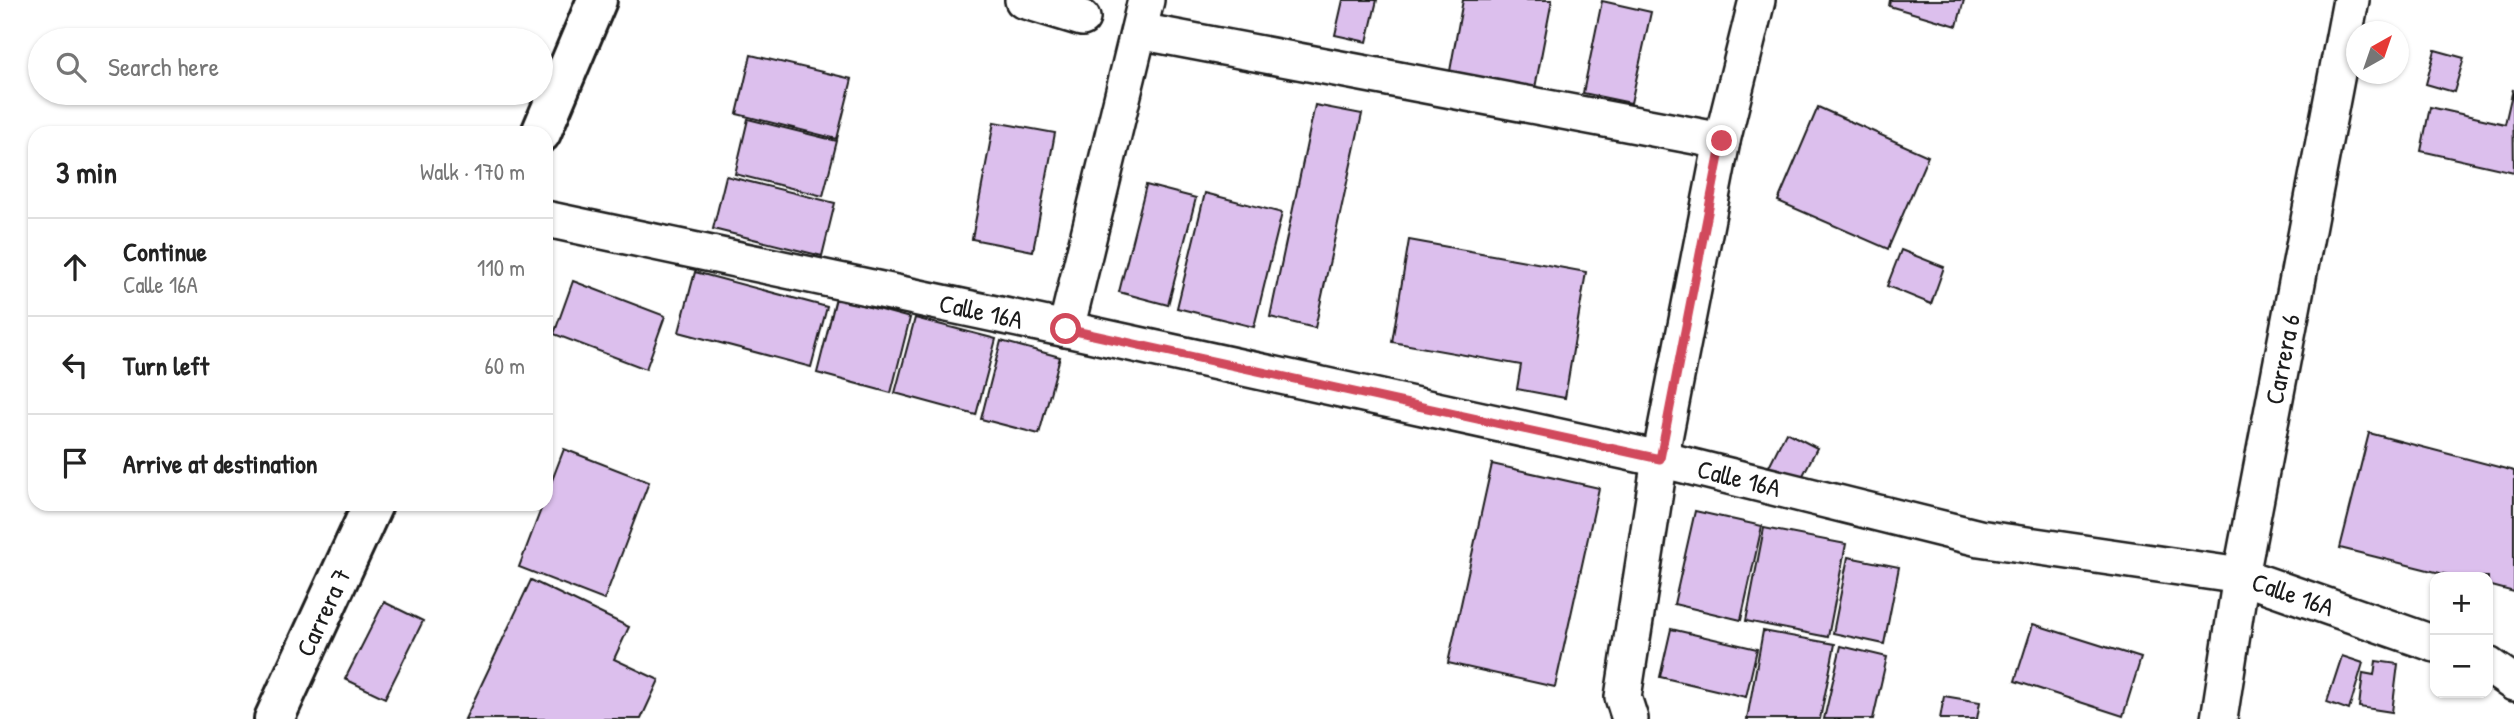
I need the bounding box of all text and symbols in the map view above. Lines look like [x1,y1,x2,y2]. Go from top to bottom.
north arrow [2346,21,2409,84]
search box [28,28,553,105]
icon: search [52,48,90,86]
text: Search here [108,49,219,84]
route end [1706,125,1737,156]
text: 3 min [56,152,117,192]
text: Walk · 170 m [420,156,525,187]
text: Continue [123,234,207,269]
icon: ahead [56,248,94,286]
text: 110 m [477,252,525,283]
text: Calle 16A [123,269,198,300]
street label: Calle 16A [936,285,1026,337]
street label: Carrera 6 [2256,311,2308,407]
route start [1050,313,1081,344]
icon: left [56,346,94,384]
text: Turn left [123,348,209,383]
text: 60 m [485,350,525,381]
icon: arrive [56,444,94,482]
text: Arrive at destination [123,446,318,481]
street label: Calle 16A [1694,451,1785,505]
street label: Carrera 7 [287,562,359,662]
street label: Calle 16A [2247,564,2339,624]
map controls [2430,572,2493,698]
button: + [2430,572,2493,635]
button: − [2430,635,2493,698]

